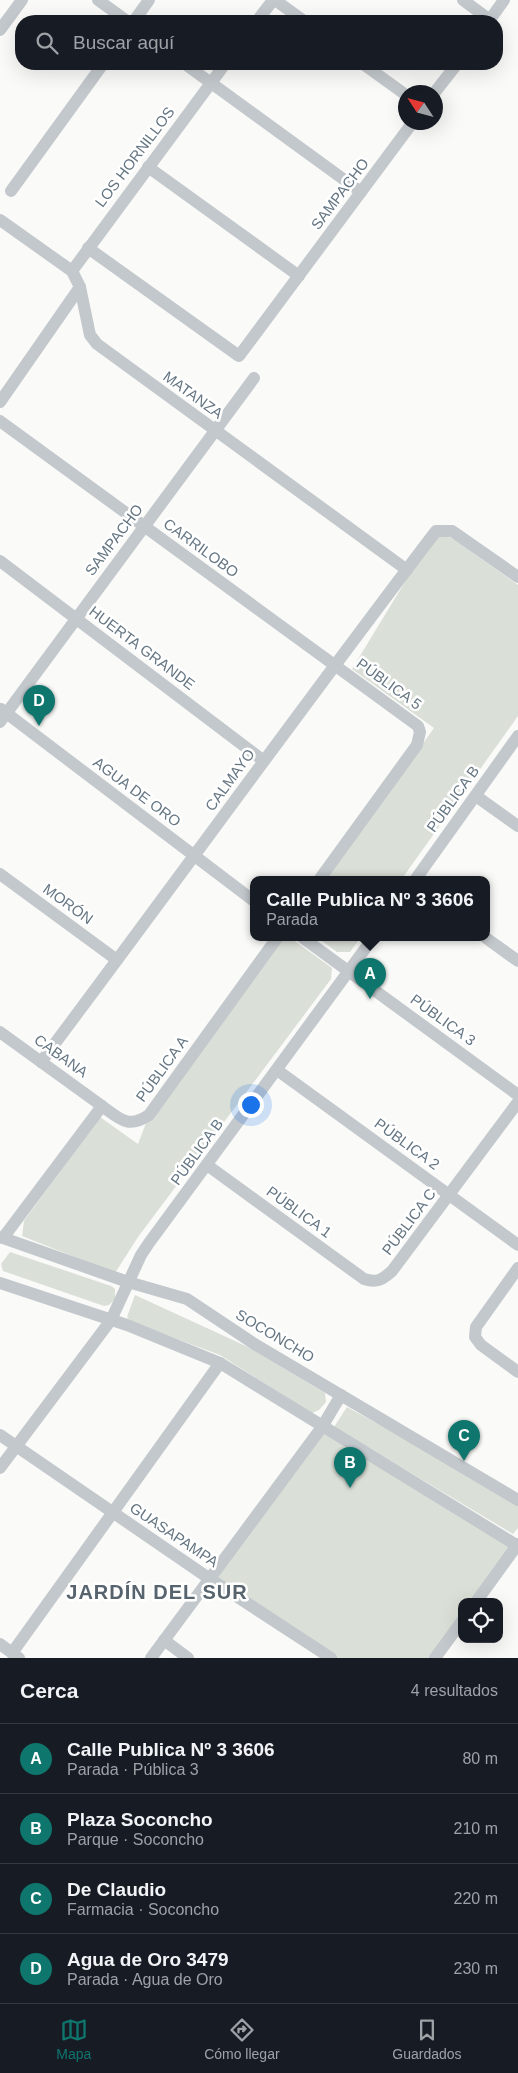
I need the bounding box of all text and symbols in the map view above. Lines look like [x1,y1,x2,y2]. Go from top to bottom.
search box [15,15,503,70]
icon: search [33,29,61,57]
text: Buscar aquí [73,32,174,53]
north arrow [398,85,443,130]
street label: LOS HORNILLOS [91,103,178,210]
street label: SAMPACHO [307,155,372,233]
street label: MATANZA [160,367,226,422]
street label: SAMPACHO [81,501,146,579]
street label: CARRILOBO [161,515,242,580]
street label: HUERTA GRANDE [86,602,198,693]
street label: PÚBLICA 5 [354,654,425,713]
pin: D [23,685,55,726]
street label: CALMAYO [201,745,258,814]
street label: AGUA DE ORO [90,753,184,830]
street label: PÚBLICA B [423,762,482,835]
popup [250,876,490,941]
street label: MORÓN [40,880,97,927]
text: Calle Publica Nº 3 3606 [266,889,474,910]
text: Parada [266,911,318,928]
pin: A [354,958,386,999]
street label: PÚBLICA 3 [408,990,479,1049]
street label: CABANA [31,1031,91,1081]
street label: PÚBLICA A [132,1033,191,1105]
your location [238,1092,264,1118]
street label: PÚBLICA 2 [372,1114,443,1173]
street label: PÚBLICA B [167,1115,226,1188]
street label: PÚBLICA 1 [264,1182,335,1241]
street label: PÚBLICA C [378,1185,439,1258]
street label: SOCONCHO [233,1306,317,1366]
pin: C [448,1420,480,1461]
pin: B [334,1447,366,1488]
street label: GUASAPAMPA [127,1499,222,1570]
district label: JARDÍN DEL SUR [66,1581,248,1603]
map controls [458,1598,503,1643]
button: locate [458,1598,503,1643]
text: Cerca [20,1679,78,1702]
text: 4 resultados [411,1682,498,1699]
text: Calle Publica Nº 3 3606 [67,1739,275,1760]
text: A [30,1750,42,1767]
text: 80 m [462,1750,498,1767]
text: Parada · Pública 3 [67,1761,199,1778]
text: Plaza Soconcho [67,1809,213,1830]
text: B [30,1820,42,1837]
text: 210 m [454,1820,498,1837]
text: Parque · Soconcho [67,1831,204,1848]
text: De Claudio [67,1879,166,1900]
text: C [30,1890,42,1907]
text: 220 m [454,1890,498,1907]
text: Farmacia · Soconcho [67,1901,219,1918]
text: Agua de Oro 3479 [67,1949,229,1970]
text: D [30,1960,42,1977]
text: 230 m [454,1960,498,1977]
text: Parada · Agua de Oro [67,1971,223,1988]
tab: Mapa [56,2016,91,2062]
tab: Cómo llegar [204,2016,280,2062]
tab: Guardados [392,2016,462,2062]

